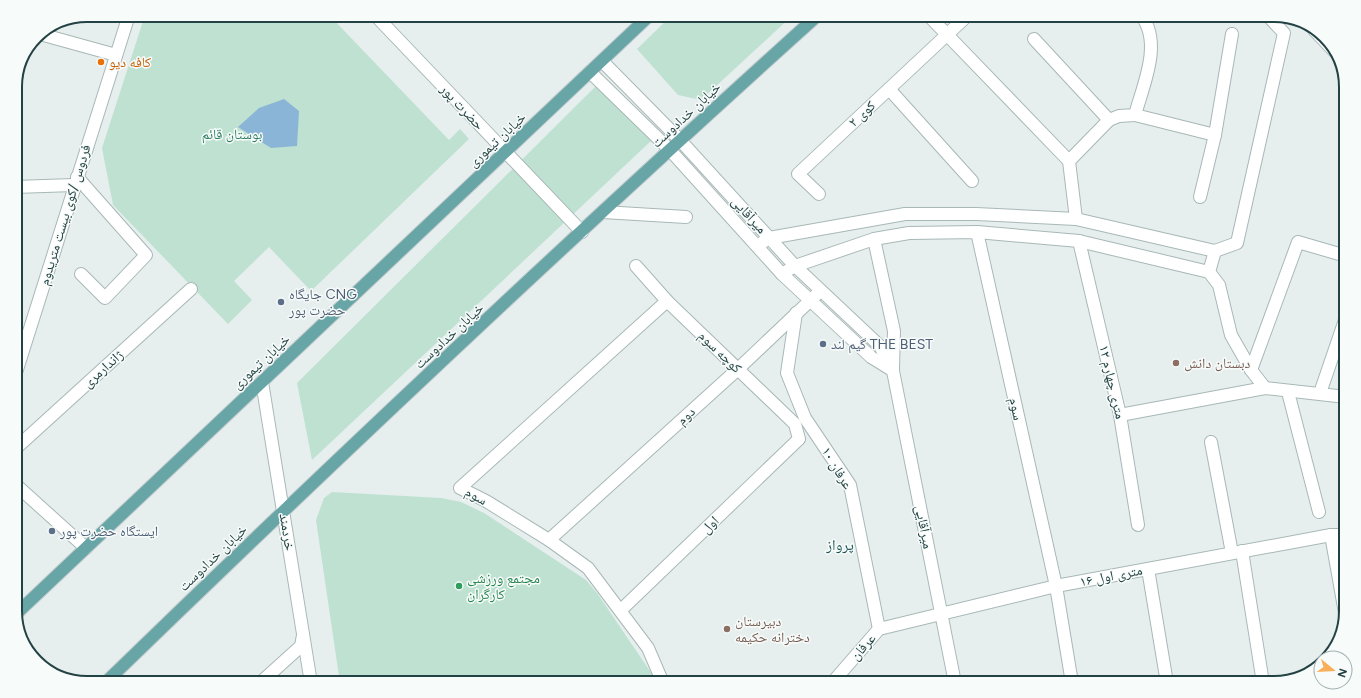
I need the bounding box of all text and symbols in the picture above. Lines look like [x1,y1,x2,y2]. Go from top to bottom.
place label: کافه دیو [109,54,151,71]
marker: کافه دیو [96,57,106,67]
street label: خیابان خدادوست [648,79,724,151]
street label: حضرت پور [436,80,488,134]
street label: کوی ۲ [845,97,879,131]
street label: خیابان تیموری [465,109,529,171]
park label: بوستان قائم [202,126,262,144]
street label: فردوس /کوی بیست متریدوم [35,142,96,288]
street label: میرآقایی [728,193,770,237]
place label: جایگاه CNG حضرت پور [288,286,357,319]
marker: جایگاه CNG حضرت پور [276,297,286,307]
street label: خیابان خدادوست [411,300,487,372]
street label: کوچه سوم [694,327,745,378]
street label: خیابان تیموری [229,331,293,393]
place label: گیم لند THE BEST [831,336,933,354]
marker: گیم لند THE BEST [818,339,828,349]
street label: ۱۲ متری چهارم [1094,343,1129,421]
street label: ژاندارمری [79,346,127,392]
place label: دبستان دانش [1184,355,1251,372]
marker: دبستان دانش [1171,358,1181,368]
street label: سوم [1004,396,1027,422]
street label: دوم [673,403,700,429]
street label: عرفان ۱۰ [818,444,856,492]
street label: سوم [462,483,490,510]
street label: میرآقایی [911,504,937,550]
street label: خردمند [276,512,298,552]
street label: اول [698,513,722,537]
street label: خیابان خدادوست [175,521,251,595]
place label: ایستگاه حضرت پور [59,523,158,540]
marker: ایستگاه حضرت پور [47,526,57,536]
district label: پرواز [825,536,854,554]
street label: ۱۶ متری اول [1078,562,1144,590]
place label: مجتمع ورزشی کارگران [467,570,540,603]
marker: مجتمع ورزشی کارگران [454,581,464,591]
place label: دبیرستان دخترانه حکیمه [735,613,810,646]
marker: دبیرستان دخترانه حکیمه [722,624,732,634]
street label: عرفان [847,630,879,664]
north arrow [1313,650,1353,690]
text: N [1335,667,1350,679]

